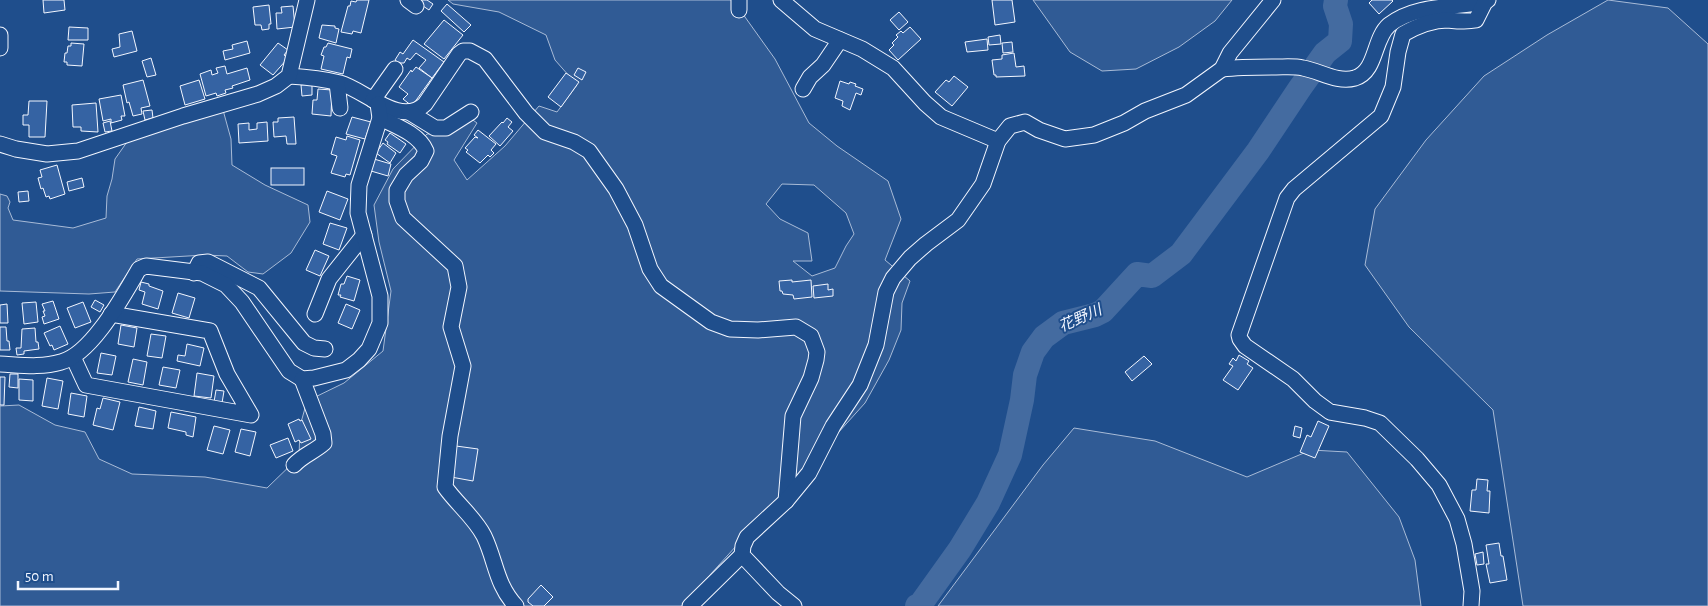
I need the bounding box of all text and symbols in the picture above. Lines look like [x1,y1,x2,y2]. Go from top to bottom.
water label: 花野川 [1056,301,1106,334]
scale bar [18,558,118,590]
text: 50 m [25,569,54,584]

